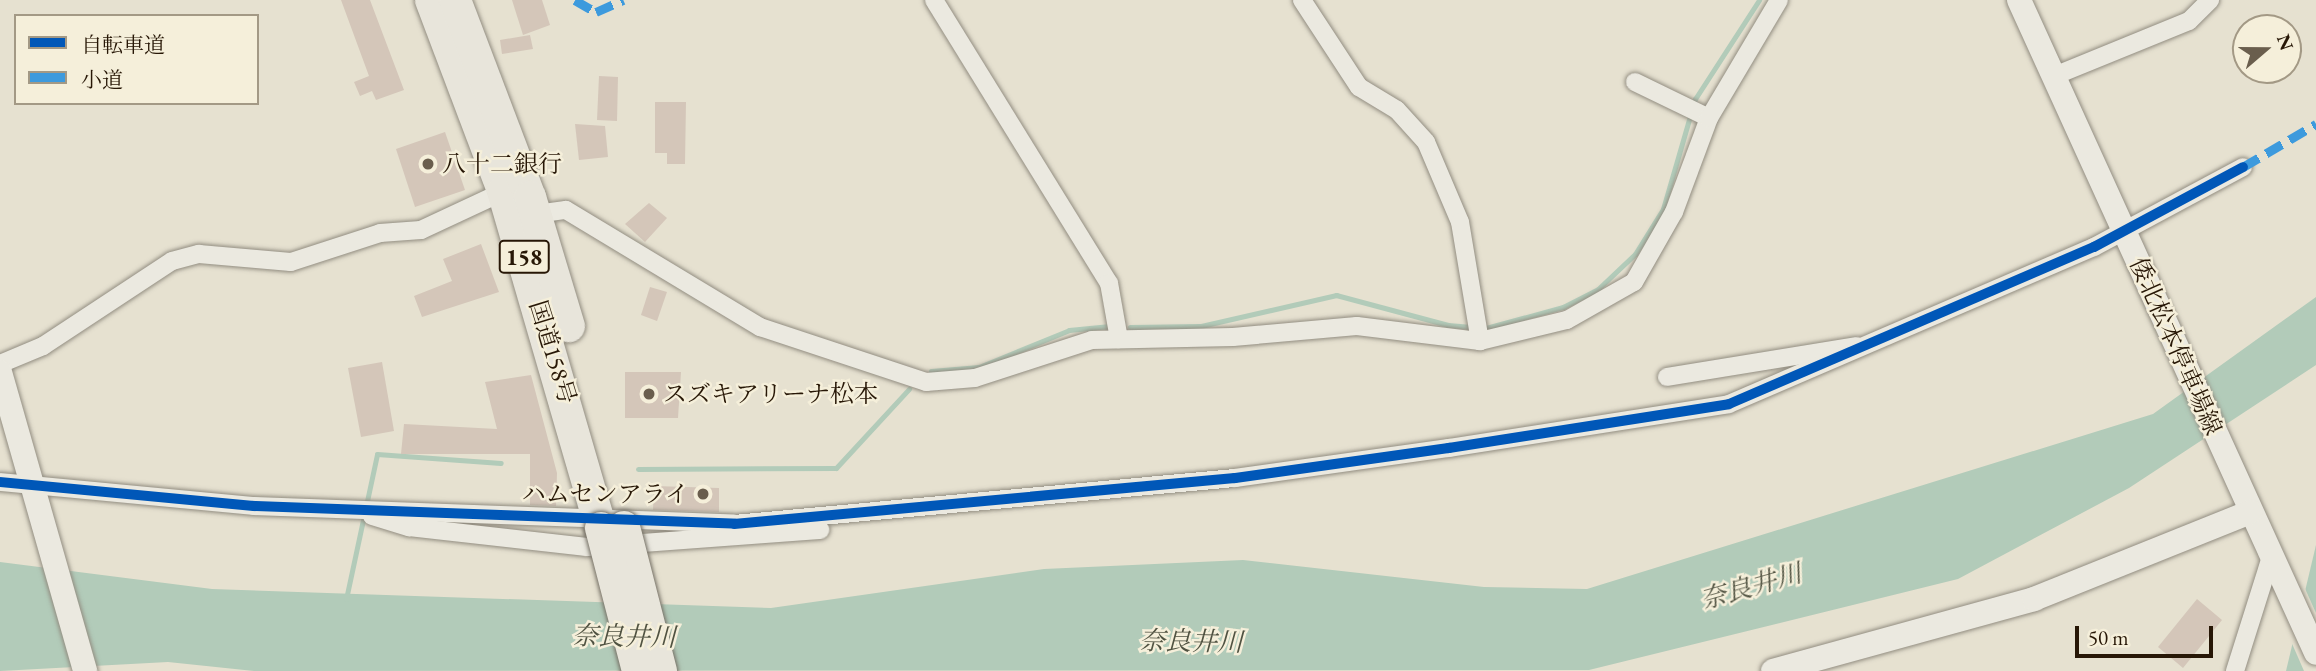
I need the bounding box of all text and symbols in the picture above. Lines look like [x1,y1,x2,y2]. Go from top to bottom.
legend [14,14,259,105]
north arrow [2232,14,2302,84]
text: 自転車道 [81,31,165,58]
text: N [2271,31,2300,54]
text: 小道 [81,66,123,93]
place label: 八十二銀行 [442,150,562,178]
marker: 八十二銀行 [420,156,436,172]
road number: 158 [498,238,550,276]
street label: 倭北松本停車場線 [2124,252,2228,440]
street label: 国道158号 [524,297,582,407]
place label: スズキアリーナ松本 [663,380,879,408]
marker: スズキアリーナ松本 [641,386,657,402]
place label: ハムセンアライ [521,480,689,508]
marker: ハムセンアライ [695,486,711,502]
water label: 奈良井川 [1697,558,1805,616]
scale bar [2078,612,2216,656]
water label: 奈良井川 [572,620,676,654]
text: 50 m [2088,624,2129,651]
water label: 奈良井川 [1139,625,1243,659]

